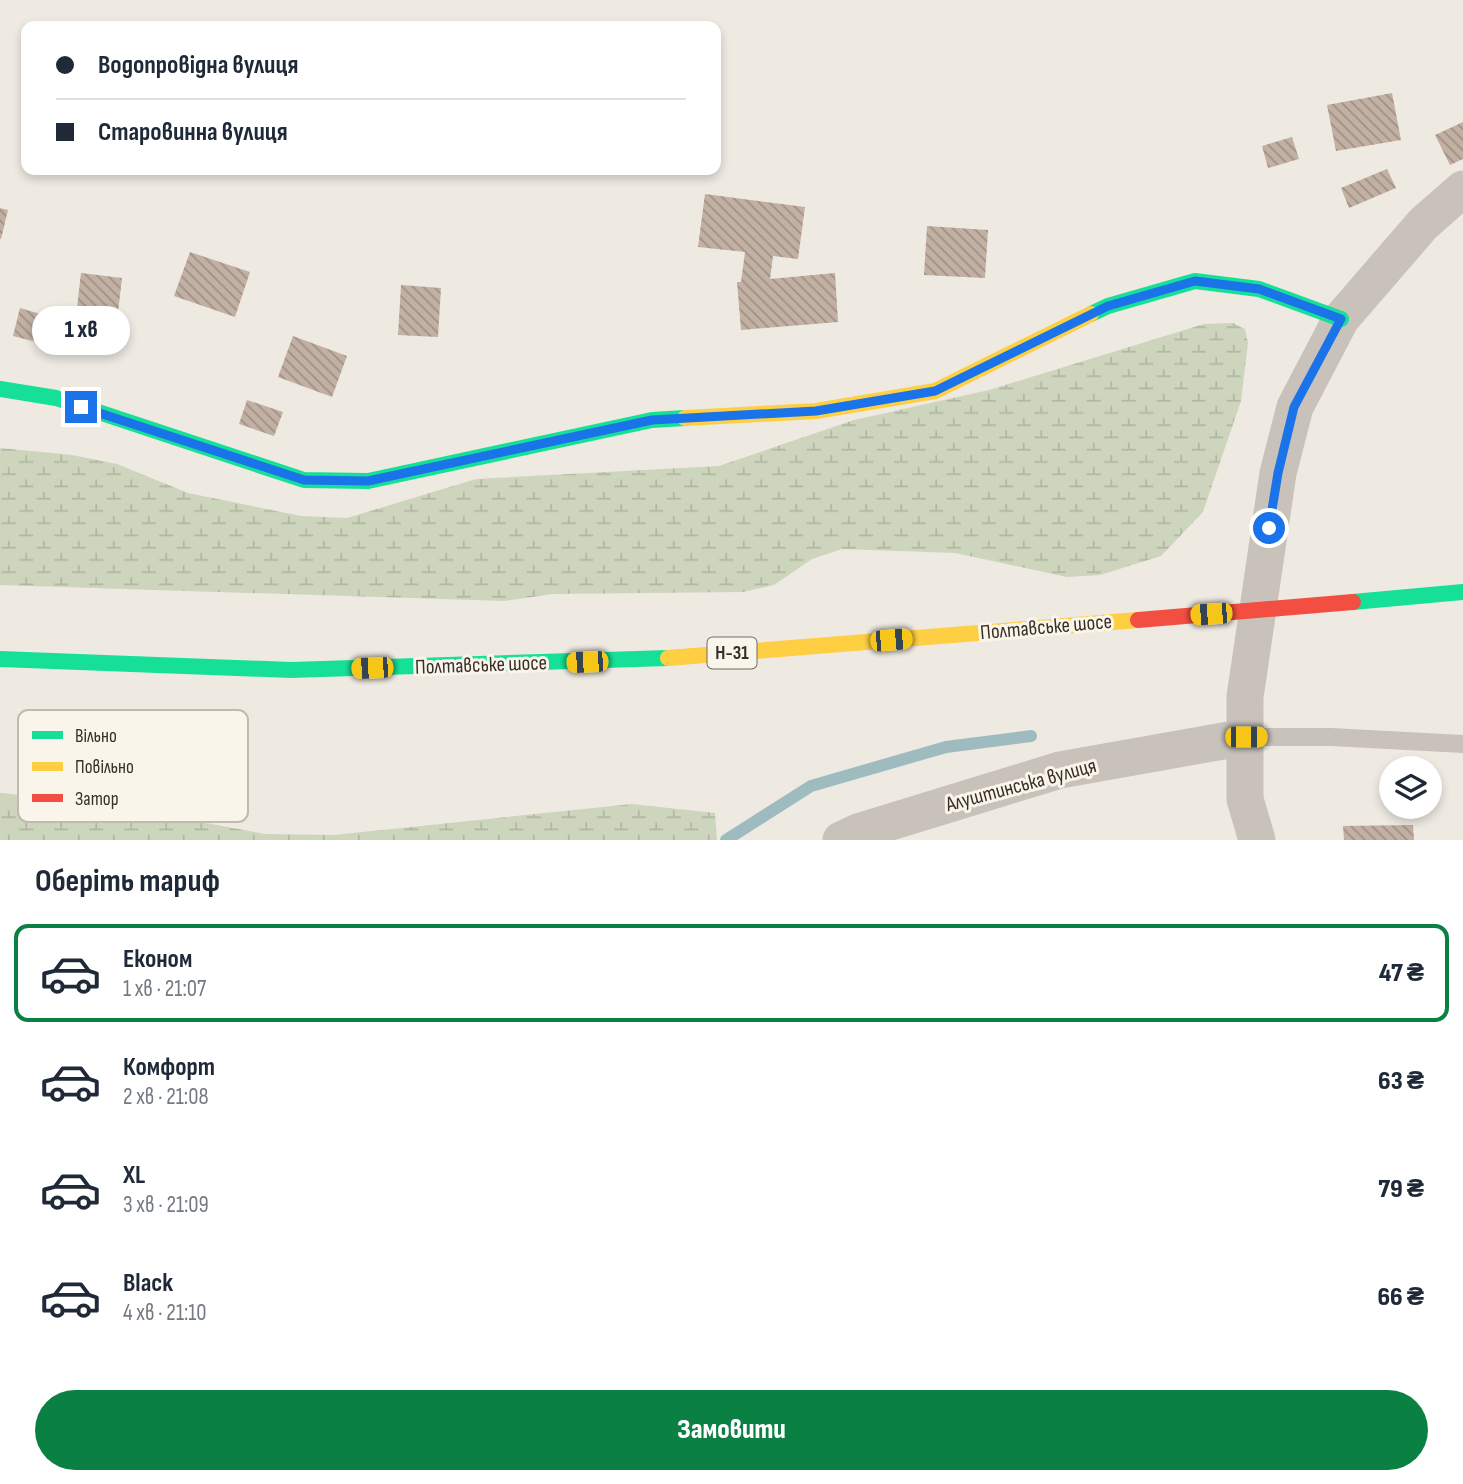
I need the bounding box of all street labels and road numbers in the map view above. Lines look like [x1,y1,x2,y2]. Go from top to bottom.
street label: Полтавське шосе [979,609,1113,645]
road number: Н-31 [708,638,756,668]
street label: Полтавське шосе [415,650,547,680]
street label: Алуштинська вулиця [942,753,1099,817]

